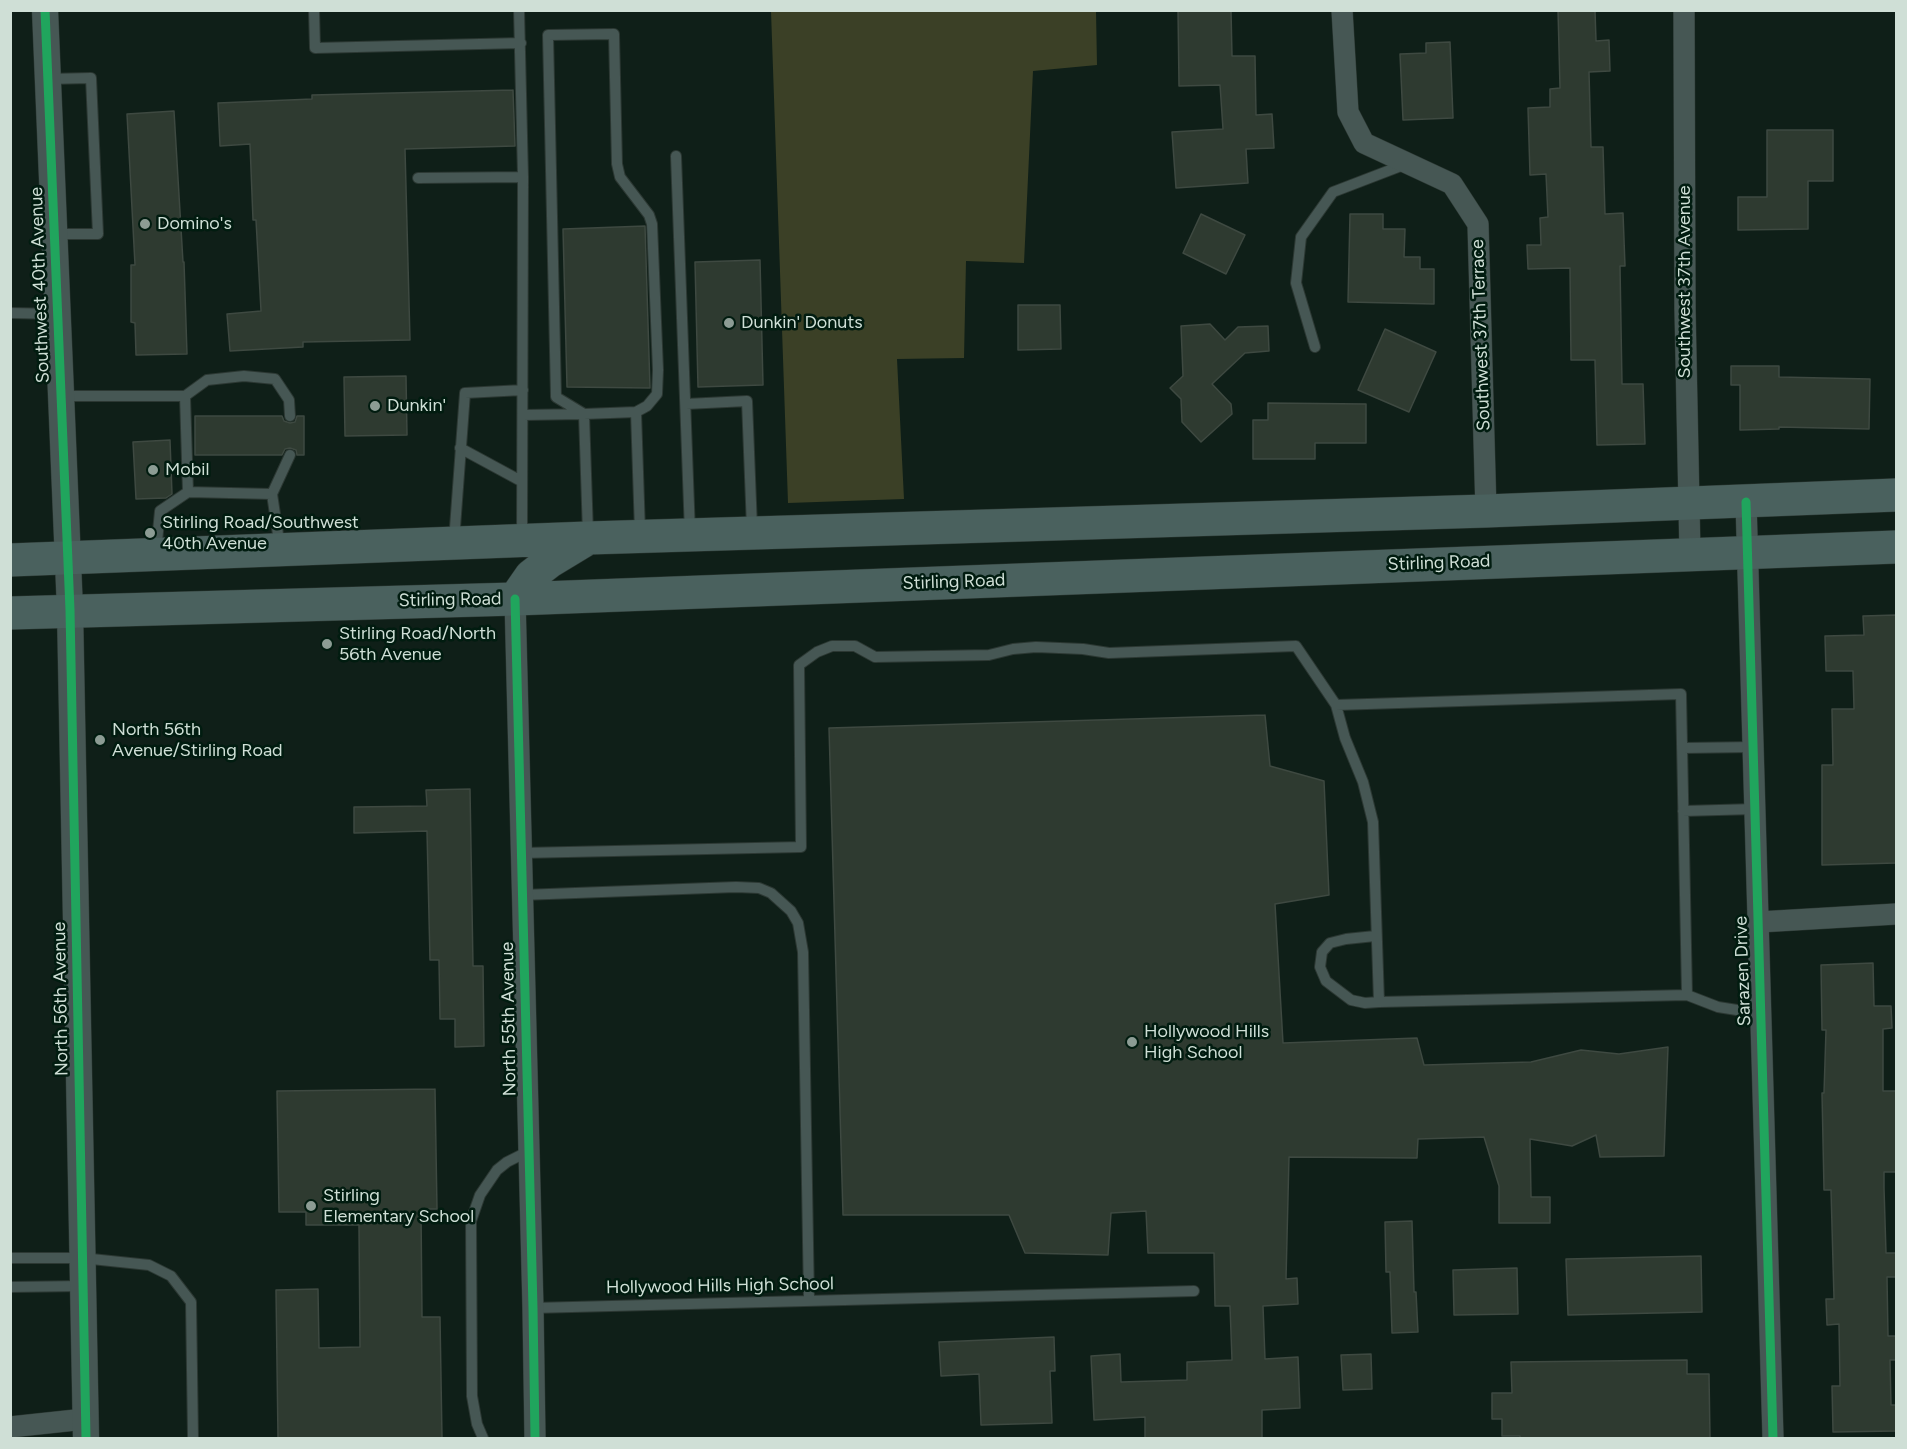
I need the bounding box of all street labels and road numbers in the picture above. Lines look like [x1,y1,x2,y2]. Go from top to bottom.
street label: Southwest 37th Avenue [1674,185,1696,379]
street label: Southwest 40th Avenue [26,186,54,384]
street label: Southwest 37th Terrace [1467,239,1495,431]
street label: Stirling Road [1387,550,1491,576]
street label: Stirling Road [902,569,1006,595]
street label: Stirling Road [398,588,502,612]
street label: Sarazen Drive [1730,916,1756,1026]
street label: North 56th Avenue [49,922,73,1076]
street label: North 55th Avenue [497,942,521,1096]
street label: Hollywood Hills High School [606,1273,834,1299]

